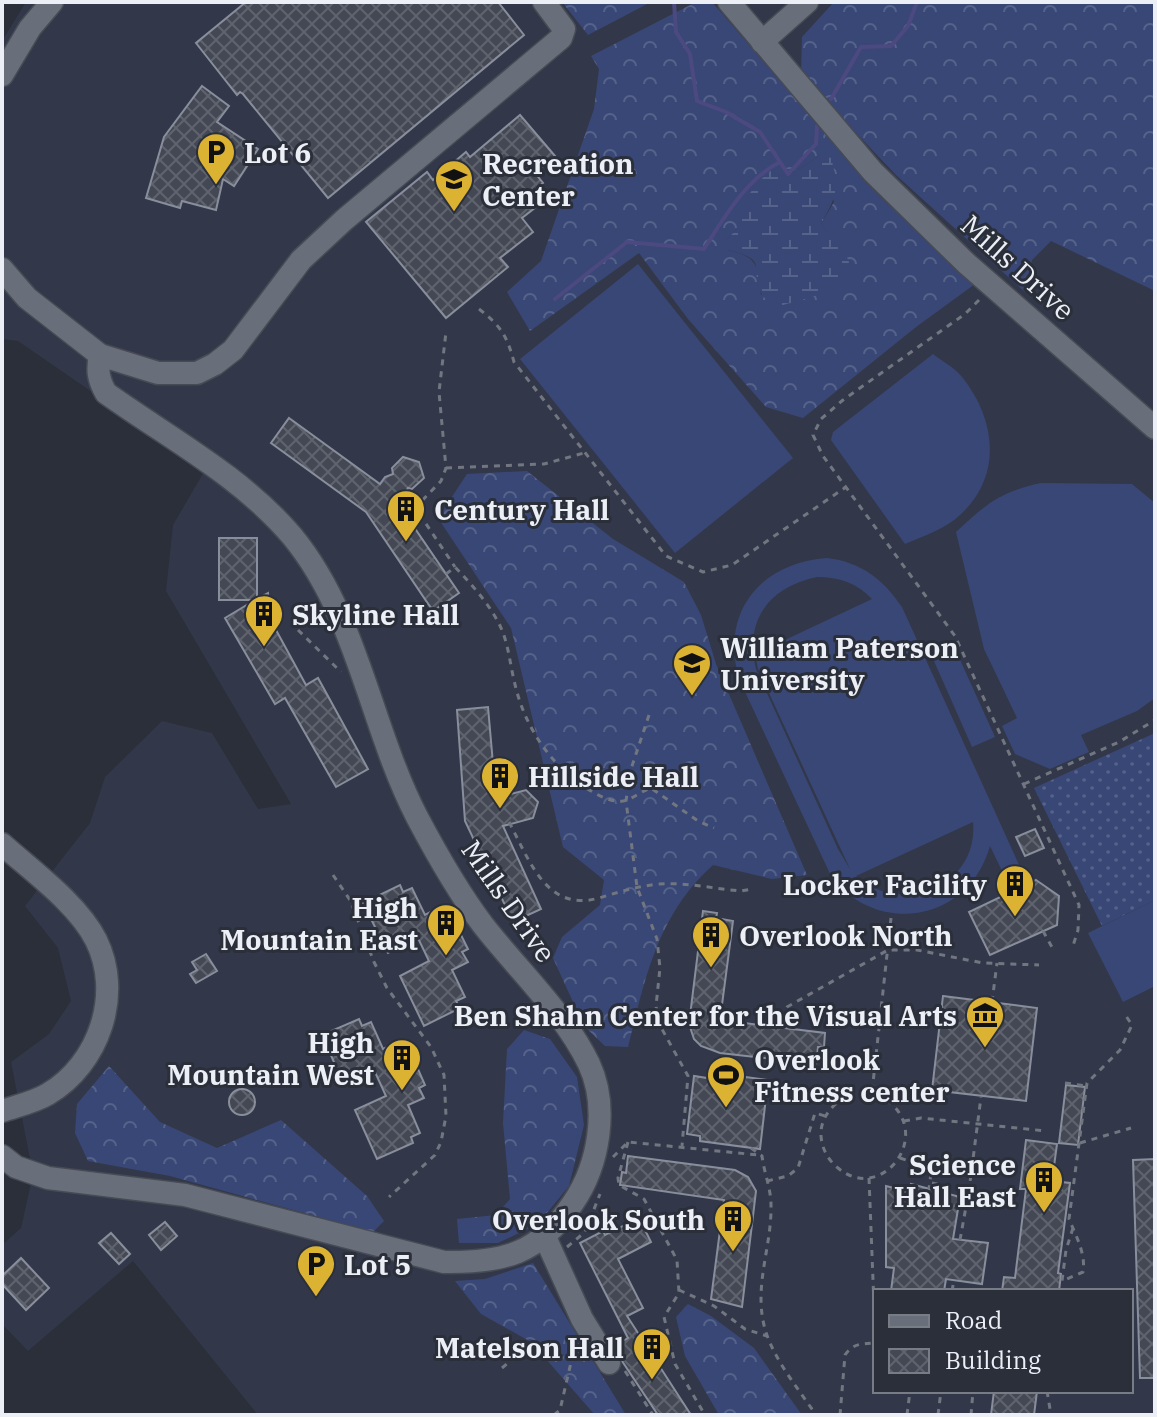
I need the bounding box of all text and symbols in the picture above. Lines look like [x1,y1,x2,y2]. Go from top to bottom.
parking icon: Lot 6 [195,131,237,186]
place label: Lot 6 [244,134,311,171]
place label: Recreation Center [482,145,634,214]
school or university icon: Recreation Center [433,158,475,213]
street label: Mills Drive [953,206,1083,328]
building icon: Century Hall [385,488,427,543]
place label: Century Hall [434,491,609,528]
building icon: Skyline Hall [243,593,285,648]
place label: Skyline Hall [292,596,459,633]
place label: William Paterson University [720,629,959,698]
school or university icon: William Paterson University [671,642,713,697]
building icon: Hillside Hall [479,755,521,810]
place label: Hillside Hall [528,758,699,795]
street label: Mills Drive [453,833,565,969]
building icon: Locker Facility [994,863,1036,918]
place label: Locker Facility [783,866,987,903]
place label: High Mountain East [220,889,418,958]
building icon: High Mountain East [425,902,467,957]
building icon: Overlook North [690,914,732,969]
place label: Overlook North [739,917,952,954]
museum icon: Ben Shahn Center for the Visual Arts [964,994,1006,1049]
place label: Ben Shahn Center for the Visual Arts [454,997,957,1034]
place label: High Mountain West [167,1024,374,1093]
building icon: High Mountain West [381,1037,423,1092]
place label: Overlook Fitness center [754,1041,950,1110]
sports icon: Overlook Fitness center [705,1054,747,1109]
place label: Science Hall East [894,1146,1016,1215]
building icon: Science Hall East [1023,1159,1065,1214]
building icon: Overlook South [712,1198,754,1253]
place label: Overlook South [492,1201,705,1238]
parking icon: Lot 5 [295,1243,337,1298]
place label: Lot 5 [344,1246,411,1283]
legend [873,1289,1133,1393]
text: Road [945,1304,1002,1336]
building icon: Matelson Hall [631,1326,673,1381]
place label: Matelson Hall [435,1329,624,1366]
text: Building [945,1344,1041,1376]

